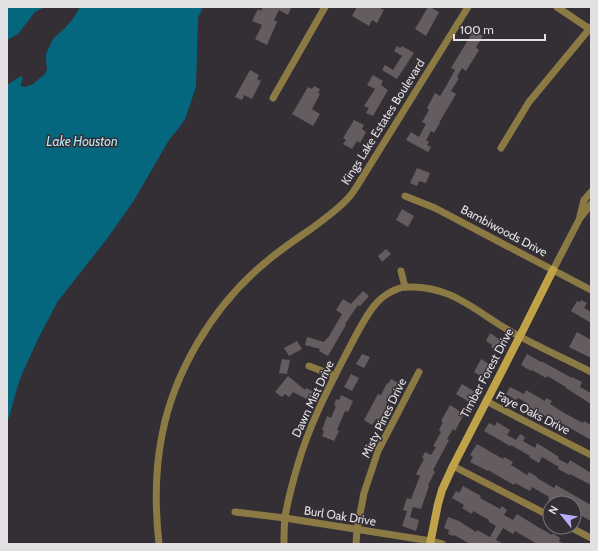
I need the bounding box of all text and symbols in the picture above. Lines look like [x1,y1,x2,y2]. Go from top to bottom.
scale bar [454,16,545,42]
text: 100 m [460,22,494,37]
street label: Kings Lake Estates Boulevard [338,56,428,187]
water label: Lake Houston [46,133,118,149]
street label: Bambiwoods Drive [458,201,550,260]
street label: Timber Forest Drive [457,325,517,420]
street label: Dawn Mist Drive [288,358,337,440]
street label: Misty Pines Drive [358,376,409,460]
street label: Faye Oaks Drive [494,388,573,438]
north arrow [542,495,582,535]
street label: Burl Oak Drive [303,502,377,529]
text: N [545,503,561,517]

